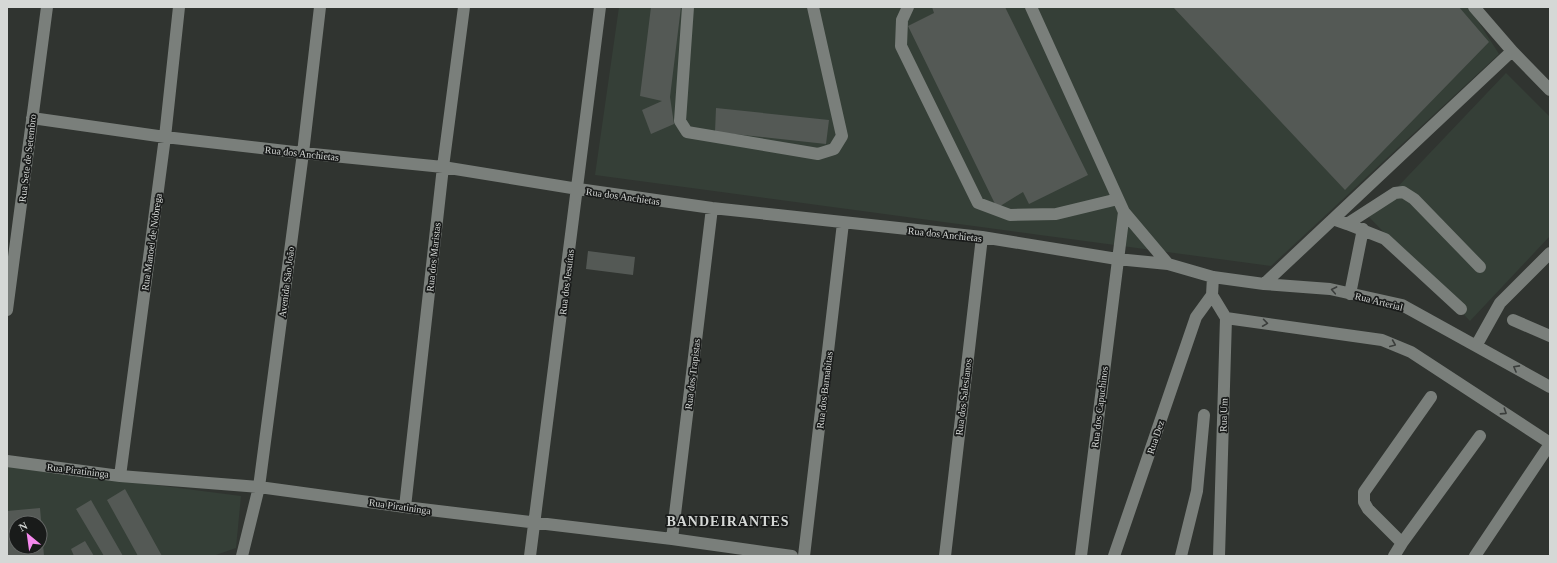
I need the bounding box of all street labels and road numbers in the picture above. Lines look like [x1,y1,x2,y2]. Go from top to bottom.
street label: Rua Sete de Setembro [17,113,38,203]
street label: Rua dos Anchietas [264,144,340,163]
street label: Rua dos Anchietas [585,186,661,207]
street label: Rua Manoel de Nóbrega [139,192,164,291]
street label: Rua dos Maristas [424,222,443,292]
street label: Rua dos Anchietas [907,225,983,244]
street label: Avenida São João [277,246,296,318]
street label: Rua dos Jesuítas [557,248,576,316]
street label: Rua Arterial [1354,290,1404,313]
street label: Rua dos Trapistas [683,338,702,410]
street label: Rua dos Barnabitas [814,351,835,429]
street label: Rua dos Salesianos [953,358,974,436]
street label: Rua dos Capuchinos [1089,365,1110,449]
street label: Rua Um [1217,398,1230,432]
street label: Rua Dez [1145,418,1167,455]
street label: Rua Piratininga [46,461,110,480]
street label: Rua Piratininga [368,497,432,516]

